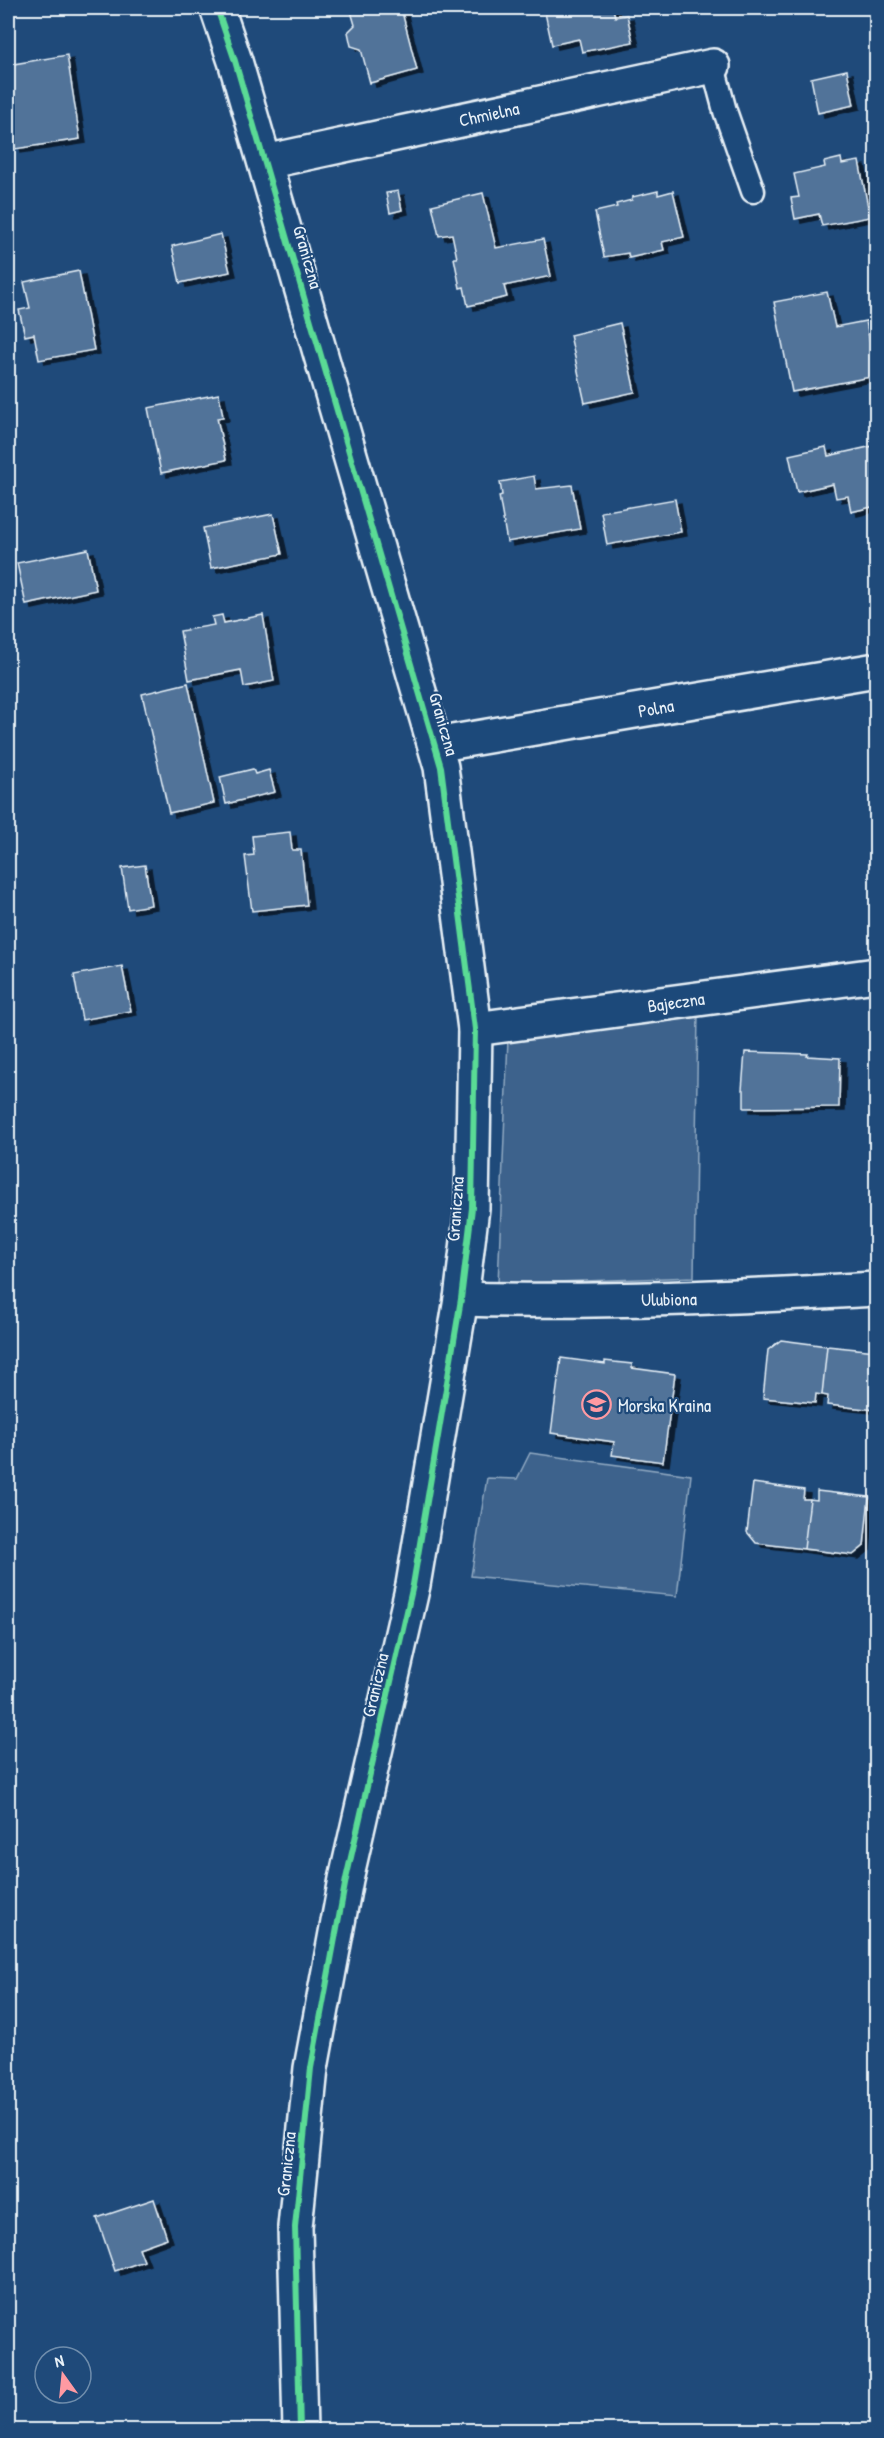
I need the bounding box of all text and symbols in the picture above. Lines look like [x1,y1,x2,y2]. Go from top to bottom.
street label: Chmielna [457,95,521,133]
street label: Graniczna [287,222,329,292]
street label: Graniczna [423,689,465,759]
street label: Polna [636,693,676,723]
street label: Bajeczna [646,986,706,1018]
street label: Graniczna [440,1176,470,1242]
street label: Ulubiona [641,1286,697,1312]
school or university icon: Morska Kraina [581,1389,613,1421]
place label: Morska Kraina [618,1393,711,1418]
street label: Graniczna [356,1651,394,1719]
street label: Graniczna [270,2131,302,2197]
north arrow [33,2345,93,2405]
text: N [52,2349,67,2372]

